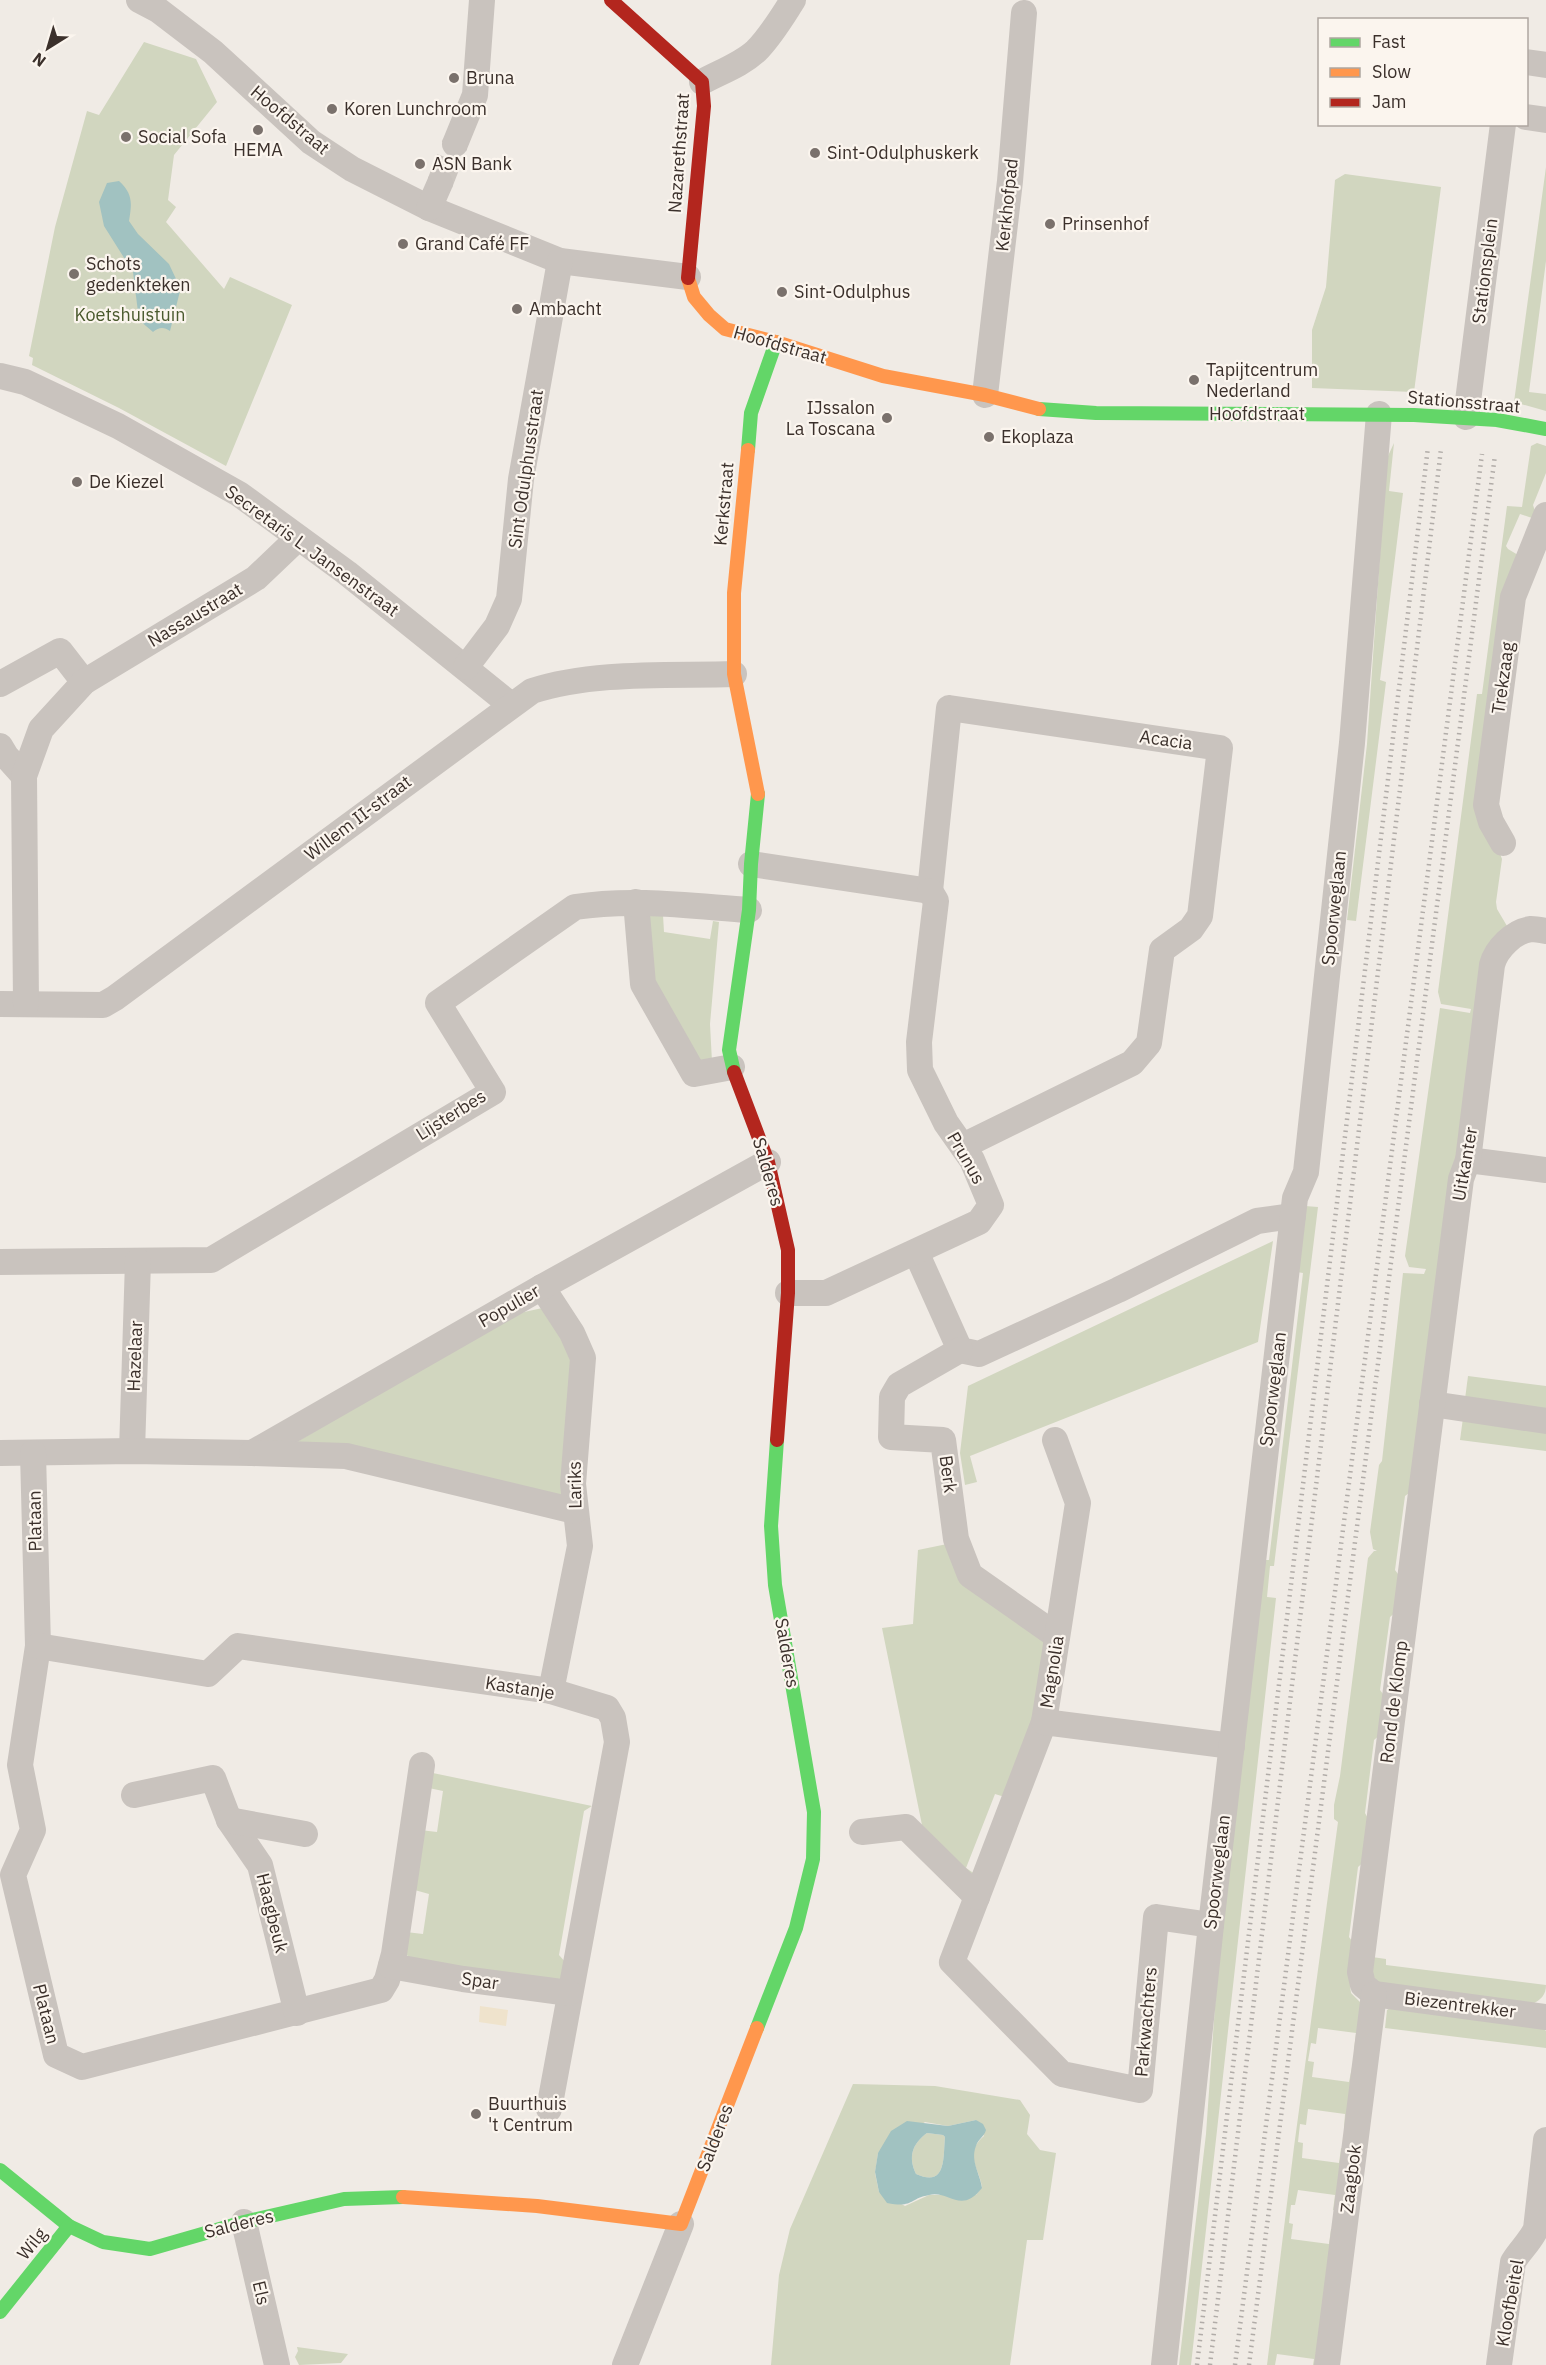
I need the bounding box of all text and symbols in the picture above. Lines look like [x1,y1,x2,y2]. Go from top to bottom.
north arrow [18,18,78,78]
legend [1318,18,1528,126]
text: Fast [1372,30,1406,53]
text: N [28,49,50,71]
text: Slow [1372,60,1411,83]
place label: Bruna [466,66,515,89]
marker: Bruna [447,71,461,85]
street label: Hoofdstraat [246,80,334,159]
text: Jam [1372,90,1407,113]
street label: Nazarethstraat [663,92,694,214]
place label: Koren Lunchroom [344,97,487,120]
marker: Koren Lunchroom [325,102,339,116]
marker: HEMA [251,123,265,137]
place label: Social Sofa [138,125,227,148]
marker: Social Sofa [119,130,133,144]
place label: HEMA [233,138,283,161]
place label: Sint-Odulphuskerk [827,141,979,164]
marker: Sint-Odulphuskerk [808,146,822,160]
place label: ASN Bank [432,152,513,175]
marker: ASN Bank [413,157,427,171]
street label: Kerkhofpad [990,157,1023,253]
place label: Prinsenhof [1062,212,1149,235]
marker: Prinsenhof [1043,217,1057,231]
street label: Stationsplein [1467,217,1502,325]
place label: Grand Café FF [415,232,529,255]
marker: Grand Café FF [396,237,410,251]
place label: Schots gedenkteken [86,252,191,296]
marker: Schots gedenkteken [67,267,81,281]
place label: Sint-Odulphus [794,280,911,303]
marker: Sint-Odulphus [775,285,789,299]
place label: Ambacht [529,297,602,320]
marker: Ambacht [510,302,524,316]
park label: Koetshuistuin [75,303,185,326]
street label: Hoofdstraat [731,320,829,369]
place label: Tapijtcentrum Nederland [1206,358,1318,402]
marker: Tapijtcentrum Nederland [1187,373,1201,387]
street label: Stationsstraat [1407,385,1521,418]
street label: Sint Odulphusstraat [503,388,548,550]
place label: IJssalon La Toscana [786,396,875,440]
street label: Hoofdstraat [1209,402,1305,425]
marker: IJssalon La Toscana [880,411,894,425]
place label: Ekoplaza [1001,425,1074,448]
marker: Ekoplaza [982,430,996,444]
street label: Kerkstraat [708,461,739,547]
place label: De Kiezel [89,470,164,493]
marker: De Kiezel [70,475,84,489]
street label: Secretaris L. Jansenstraat [221,480,404,621]
street label: Nassaustraat [143,577,246,652]
street label: Trekzaag [1486,640,1519,715]
street label: Acacia [1138,724,1194,755]
street label: Willem II-straat [300,770,416,865]
street label: Spoorweglaan [1316,849,1351,966]
street label: Lijsterbes [411,1084,490,1145]
street label: Uitkanter [1447,1125,1482,1203]
street label: Prunus [942,1127,991,1188]
street label: Salderes [748,1135,789,1209]
street label: Populier [474,1279,544,1332]
street label: Hazelaar [122,1320,147,1392]
street label: Spoorweglaan [1254,1330,1291,1448]
street label: Berk [934,1454,963,1495]
street label: Lariks [563,1461,586,1509]
street label: Plataan [22,1490,47,1552]
street label: Salderes [770,1616,805,1690]
street label: Magnolia [1034,1634,1069,1710]
street label: Rond de Klomp [1375,1639,1412,1765]
street label: Kastanje [484,1671,557,1704]
street label: Spoorweglaan [1198,1813,1235,1931]
street label: Haagbeuk [251,1871,294,1956]
street label: Parkwachters [1129,1966,1162,2078]
street label: Spar [460,1967,500,1995]
street label: Plataan [28,1981,65,2046]
street label: Biezentrekker [1403,1986,1518,2023]
place label: Buurthuis 't Centrum [488,2092,573,2136]
street label: Salderes [691,2101,738,2175]
marker: Buurthuis 't Centrum [469,2107,483,2121]
street label: Zaagbok [1335,2143,1366,2215]
street label: Salderes [202,2204,276,2243]
street label: Wilg [12,2222,52,2265]
street label: Kloofbeitel [1491,2257,1528,2348]
street label: Els [248,2279,275,2307]

